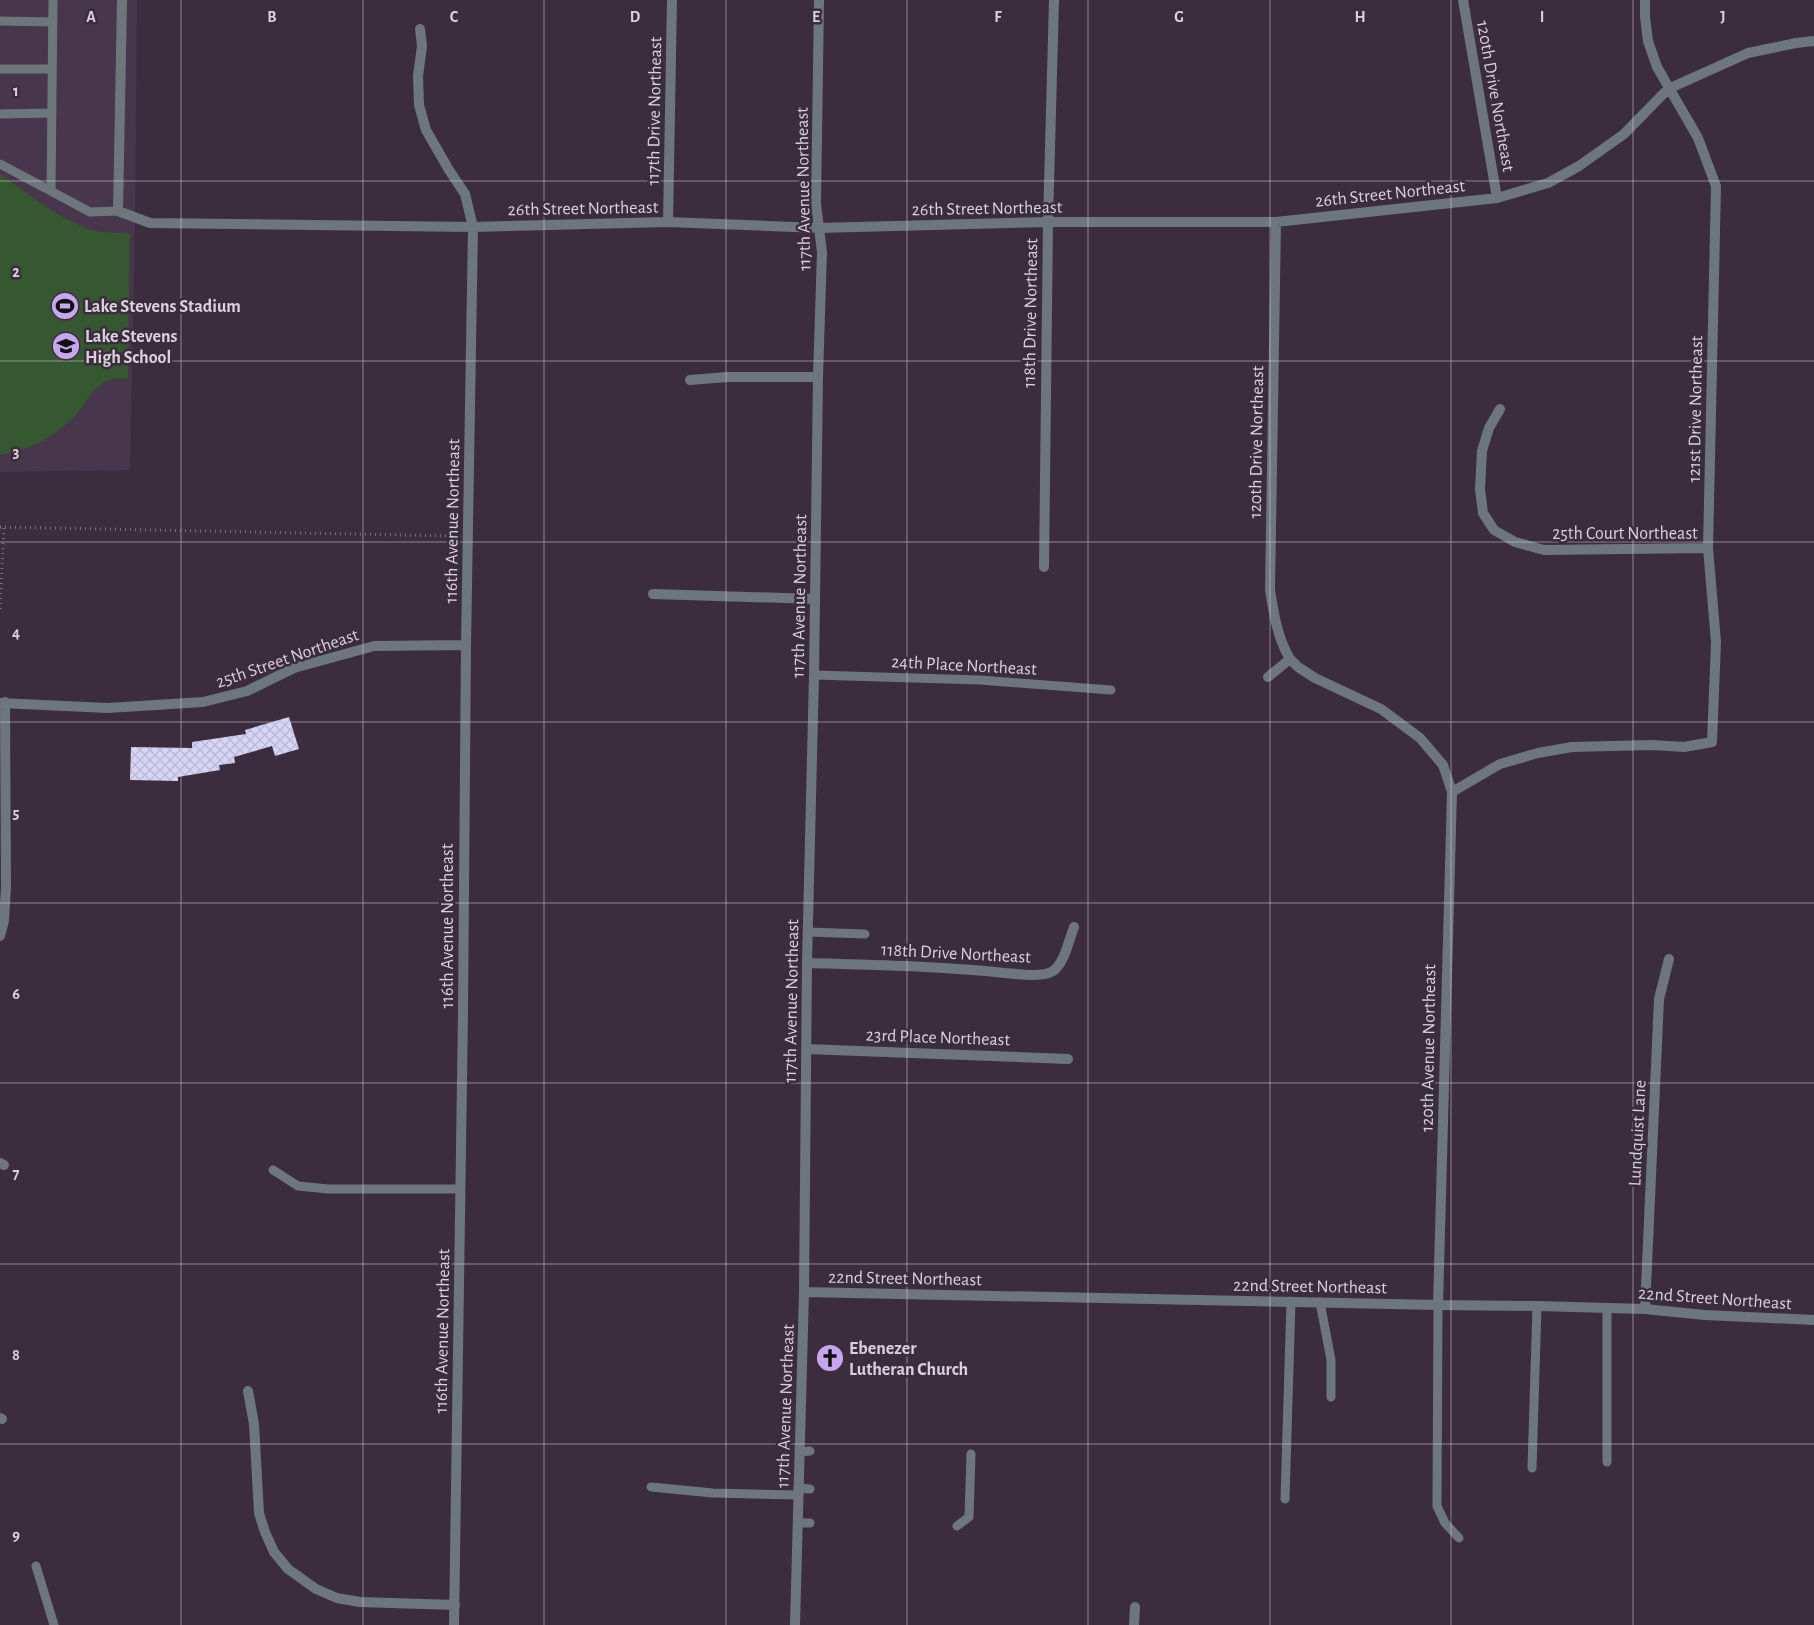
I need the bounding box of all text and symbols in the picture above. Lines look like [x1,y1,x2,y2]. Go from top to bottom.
text: A [86,9,96,25]
text: B [267,9,277,25]
text: C [450,9,459,25]
text: D [630,9,641,25]
text: E [812,9,820,25]
text: F [994,9,1002,25]
text: G [1174,9,1184,25]
text: H [1354,9,1366,25]
text: I [1540,9,1544,25]
text: J [1720,9,1726,25]
street label: 120th Drive Northeast [1473,19,1517,173]
street label: 117th Drive Northeast [645,36,665,186]
text: 1 [13,83,19,99]
street label: 117th Avenue Northeast [794,107,814,271]
street label: 26th Street Northeast [1314,177,1466,211]
street label: 26th Street Northeast [508,199,659,219]
street label: 26th Street Northeast [912,199,1063,219]
street label: 118th Drive Northeast [1021,238,1041,388]
text: 2 [12,264,20,280]
sports icon: Lake Stevens Stadium [50,291,80,321]
place label: Lake Stevens Stadium [84,298,241,316]
place label: Lake Stevens High School [85,328,178,367]
school or university icon: Lake Stevens High School [51,331,81,361]
street label: 121st Drive Northeast [1686,335,1706,483]
street label: 120th Drive Northeast [1247,365,1267,519]
street label: 116th Avenue Northeast [443,438,463,604]
text: 3 [13,444,20,460]
street label: 117th Avenue Northeast [790,514,810,678]
street label: 25th Court Northeast [1552,525,1698,543]
text: 4 [12,625,20,641]
street label: 25th Street Northeast [214,626,361,692]
street label: 24th Place Northeast [891,653,1037,679]
text: 5 [13,805,20,821]
street label: 116th Avenue Northeast [439,843,457,1008]
street label: 117th Avenue Northeast [782,919,802,1083]
street label: 118th Drive Northeast [881,941,1032,967]
street label: 120th Avenue Northeast [1419,964,1439,1132]
text: 6 [12,986,20,1002]
street label: 23rd Place Northeast [865,1026,1011,1050]
street label: Lundquist Lane [1626,1079,1650,1187]
text: 7 [13,1166,20,1182]
street label: 116th Avenue Northeast [433,1248,453,1414]
street label: 22nd Street Northeast [828,1269,982,1289]
street label: 22nd Street Northeast [1233,1277,1387,1297]
street label: 22nd Street Northeast [1638,1285,1793,1313]
street label: 117th Avenue Northeast [774,1324,798,1488]
place label: Ebenezer Lutheran Church [849,1340,968,1379]
church icon: Ebenezer Lutheran Church [815,1343,845,1373]
text: 8 [12,1347,20,1363]
text: 9 [12,1527,20,1543]

